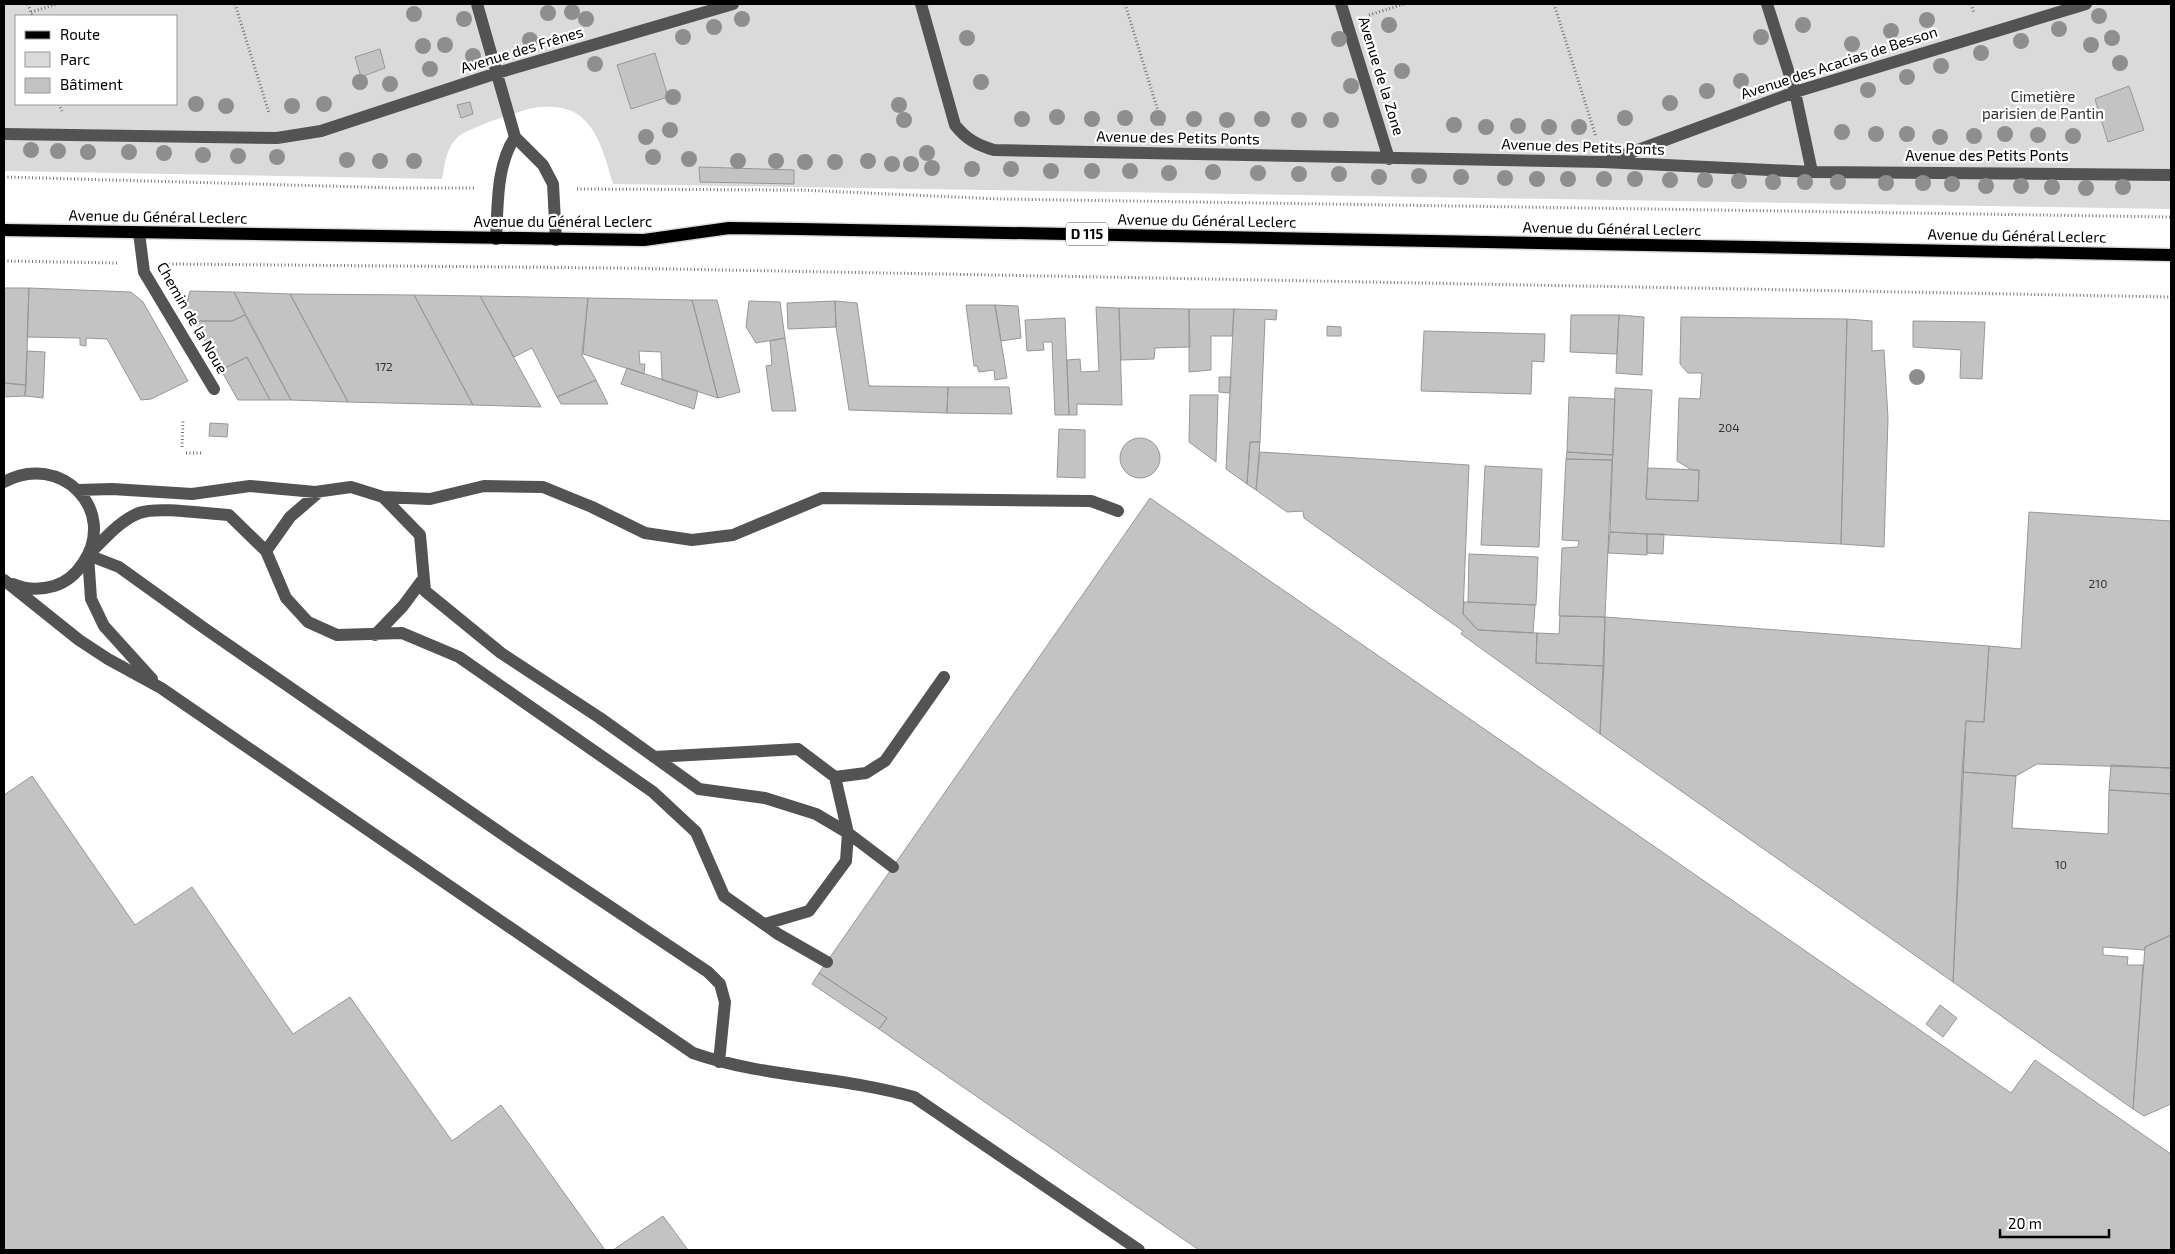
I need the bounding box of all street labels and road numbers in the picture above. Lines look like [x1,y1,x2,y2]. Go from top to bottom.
street label: Avenue de la Zone [1355,14,1409,137]
street label: Avenue des Frênes [458,22,585,76]
street label: Avenue des Acacias de Besson [1738,22,1939,102]
street label: Avenue des Petits Ponts [1096,127,1260,147]
street label: Avenue des Petits Ponts [1501,134,1665,158]
street label: Avenue des Petits Ponts [1905,146,2069,164]
street label: Avenue du Général Leclerc [68,205,248,227]
street label: Avenue du Général Leclerc [1117,209,1297,231]
street label: Avenue du Général Leclerc [474,212,652,230]
street label: Avenue du Général Leclerc [1522,217,1702,239]
road number: D 115 [1066,222,1108,245]
street label: Avenue du Général Leclerc [1927,224,2107,246]
street label: Chemin de la Noue [154,258,232,377]

